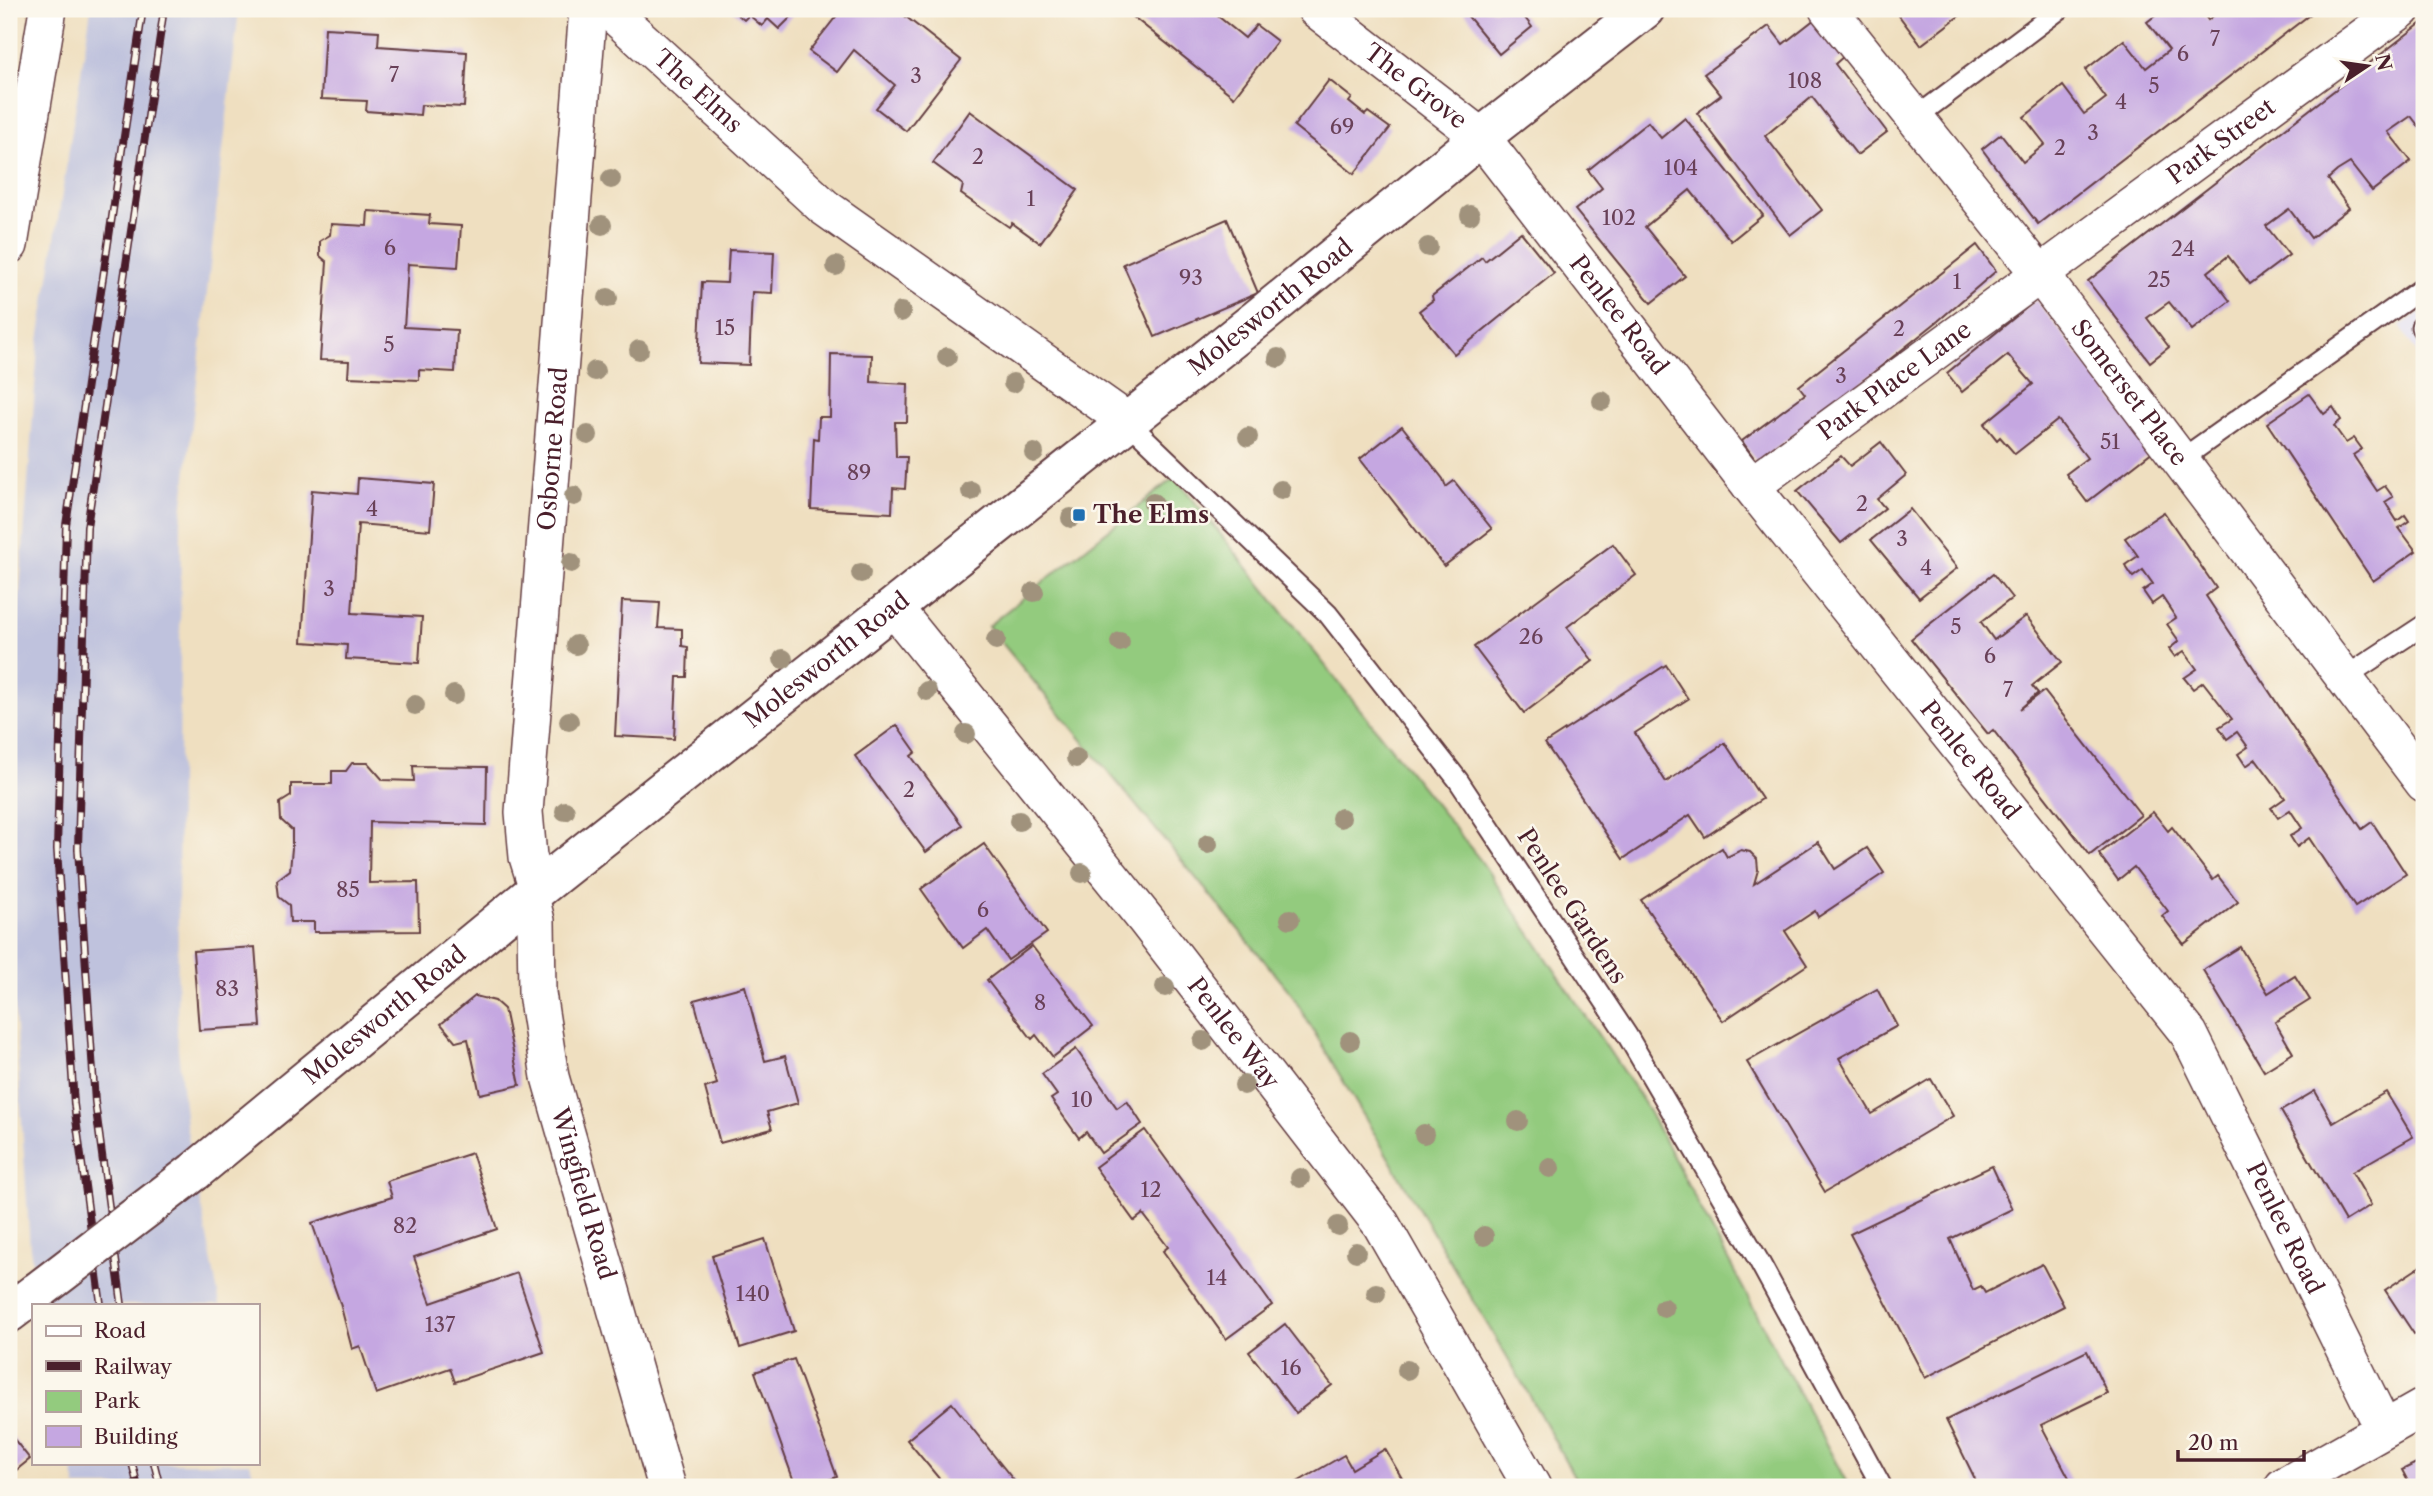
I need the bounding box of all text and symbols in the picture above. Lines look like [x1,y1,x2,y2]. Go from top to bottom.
house number: 7 [2210,26,2221,51]
north arrow [2332,32,2402,102]
street label: The Grove [1359,37,1473,135]
house number: 6 [2177,41,2189,66]
street label: The Elms [648,43,748,139]
text: N [2370,52,2396,73]
house number: 7 [389,62,400,87]
house number: 3 [910,63,922,88]
house number: 108 [1788,68,1822,93]
house number: 5 [2148,73,2160,98]
house number: 4 [2115,89,2127,114]
street label: Park Street [2162,92,2281,190]
house number: 69 [1330,114,1354,139]
house number: 3 [2087,120,2099,145]
house number: 2 [2054,135,2066,160]
house number: 2 [972,144,984,169]
house number: 104 [1664,155,1698,180]
house number: 1 [1027,186,1036,211]
house number: 102 [1602,205,1636,230]
street label: Molesworth Road [1182,232,1359,382]
house number: 6 [384,235,396,260]
house number: 24 [2171,236,2195,261]
street label: Penlee Road [1564,249,1675,381]
house number: 93 [1179,265,1203,290]
house number: 25 [2147,267,2171,292]
house number: 1 [1953,269,1962,294]
street label: Somerset Place [2065,314,2194,471]
house number: 15 [715,315,735,340]
street label: Park Place Lane [1812,315,1977,446]
house number: 2 [1893,316,1905,341]
house number: 5 [383,332,395,357]
house number: 3 [1835,363,1847,388]
street label: Osborne Road [531,366,573,532]
house number: 51 [2100,429,2120,454]
house number: 89 [847,460,871,485]
house number: 2 [1856,491,1868,516]
house number: 4 [366,496,378,521]
place label: The Elms [1093,500,1209,529]
marker: The Elms [1071,507,1087,523]
house number: 3 [1896,526,1908,551]
house number: 4 [1920,555,1932,580]
house number: 3 [323,576,335,601]
street label: Molesworth Road [738,585,915,734]
house number: 5 [1950,614,1962,639]
house number: 26 [1519,624,1543,649]
house number: 6 [1984,643,1996,668]
house number: 7 [2003,677,2014,702]
street label: Penlee Road [1914,695,2027,825]
house number: 2 [903,777,915,802]
street label: Penlee Gardens [1511,823,1633,989]
house number: 85 [336,877,360,902]
house number: 6 [977,897,989,922]
street label: Molesworth Road [297,939,472,1090]
street label: Penlee Way [1182,971,1286,1095]
house number: 83 [215,976,239,1001]
house number: 8 [1034,990,1046,1015]
house number: 10 [1071,1087,1093,1112]
street label: Wingfield Road [545,1103,622,1283]
street label: Penlee Road [2240,1157,2330,1299]
house number: 12 [1141,1177,1161,1202]
house number: 82 [393,1213,417,1238]
house number: 14 [1207,1265,1227,1290]
house number: 140 [736,1281,770,1306]
legend [32,1304,259,1464]
house number: 137 [425,1312,456,1337]
text: Road [94,1318,146,1343]
text: Railway [94,1354,172,1379]
house number: 16 [1280,1355,1302,1380]
text: Park [94,1388,140,1413]
scale bar [2178,1419,2304,1463]
text: Building [94,1424,179,1449]
text: 20 m [2188,1430,2239,1455]

